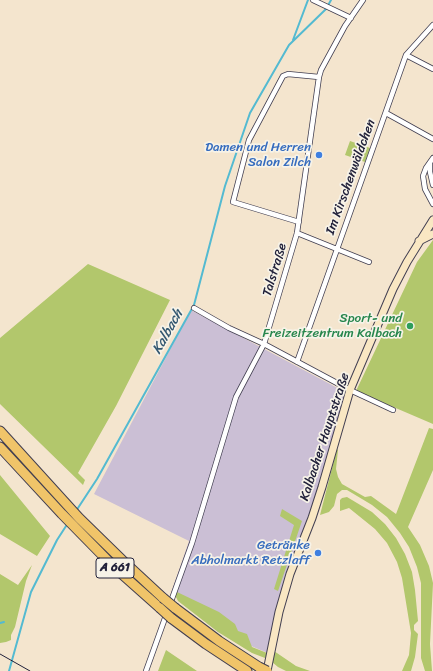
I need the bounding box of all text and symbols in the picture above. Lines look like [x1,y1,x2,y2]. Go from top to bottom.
street label: Im Kirschenwäldchen [323,117,379,237]
place label: Damen und Herren Salon Zilch [205,140,311,171]
marker: Damen und Herren Salon Zilch [314,150,324,160]
street label: Talstraße [260,242,290,298]
water label: Kalbach [149,307,187,357]
place label: Sport- und Freizeitzentrum Kalbach [262,311,402,342]
marker: Sport- und Freizeitzentrum Kalbach [405,321,415,331]
street label: Kalbacher Hauptstraße [297,371,353,503]
place label: Getränke Abholmarkt Retzlaff [191,538,310,569]
marker: Getränke Abholmarkt Retzlaff [313,548,323,558]
road number: A 661 [96,558,134,578]

